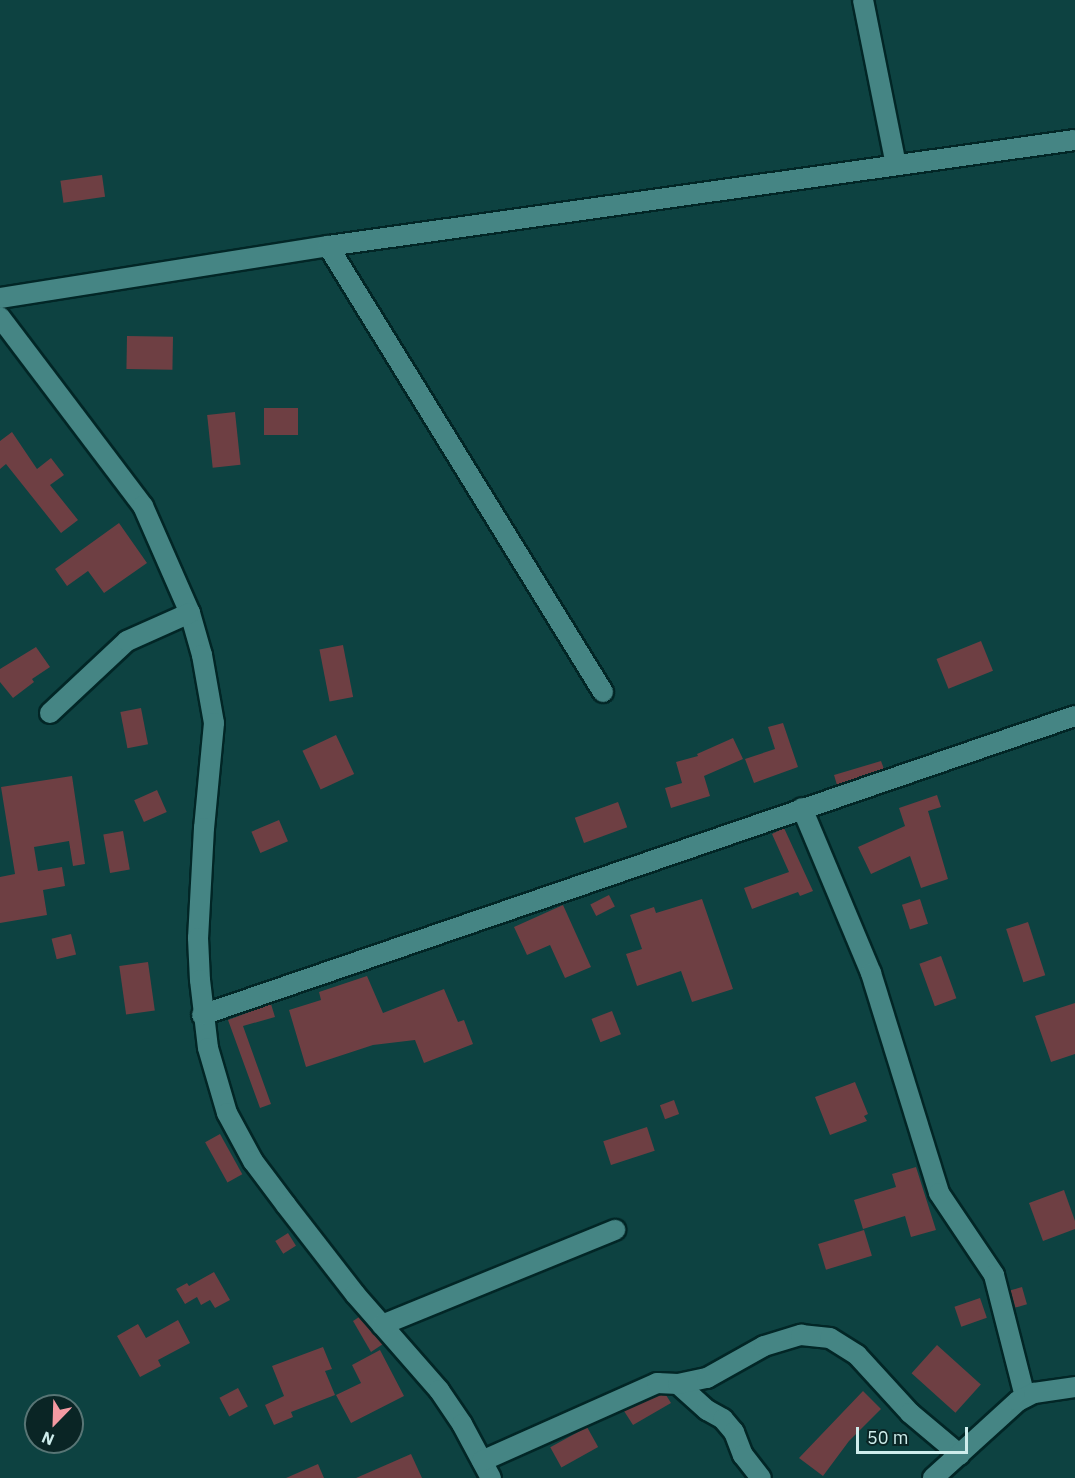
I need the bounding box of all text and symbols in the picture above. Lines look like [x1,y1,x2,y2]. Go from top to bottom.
north arrow [24,1394,84,1454]
scale bar [859,1415,972,1453]
text: 50 m [867,1426,909,1449]
text: N [39,1427,57,1450]

